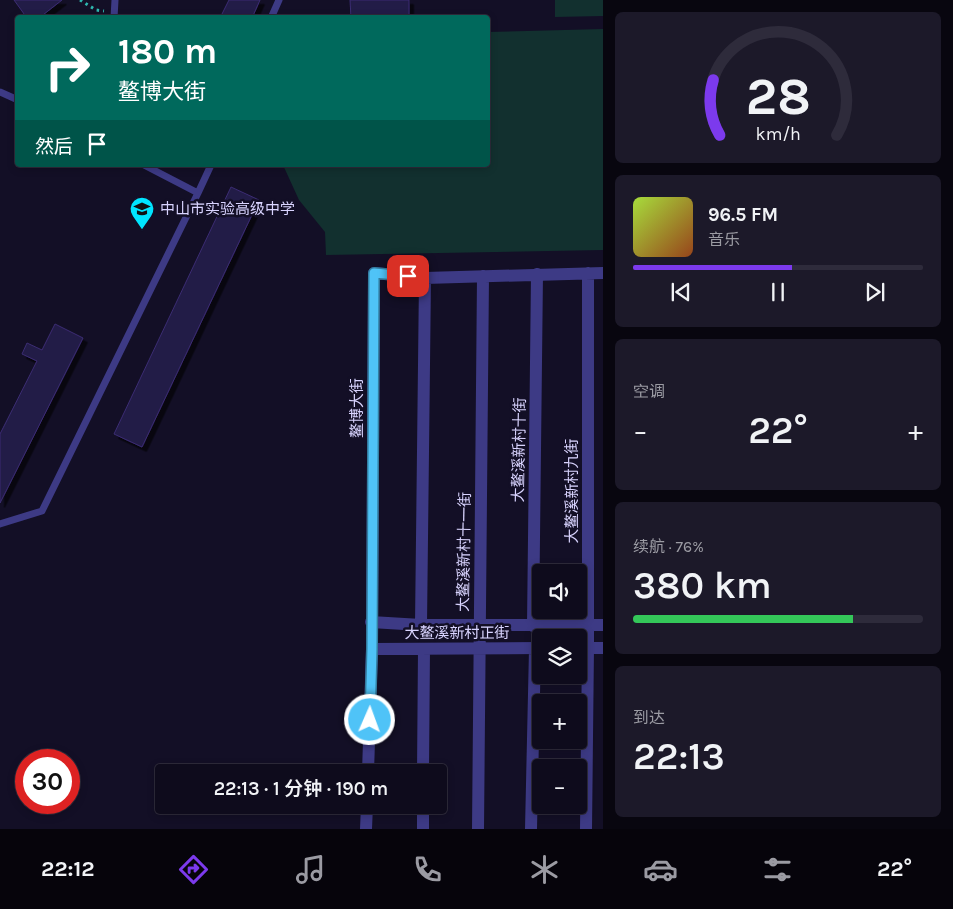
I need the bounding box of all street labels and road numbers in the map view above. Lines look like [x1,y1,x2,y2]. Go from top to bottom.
street label: 鳌博大街 [348,378,366,438]
street label: 大鳌溪新村十街 [509,397,529,503]
street label: 大鳌溪新村九街 [563,438,581,544]
street label: 大鳌溪新村十一街 [454,492,474,612]
street label: 大鳌溪新村正街 [404,624,510,642]

